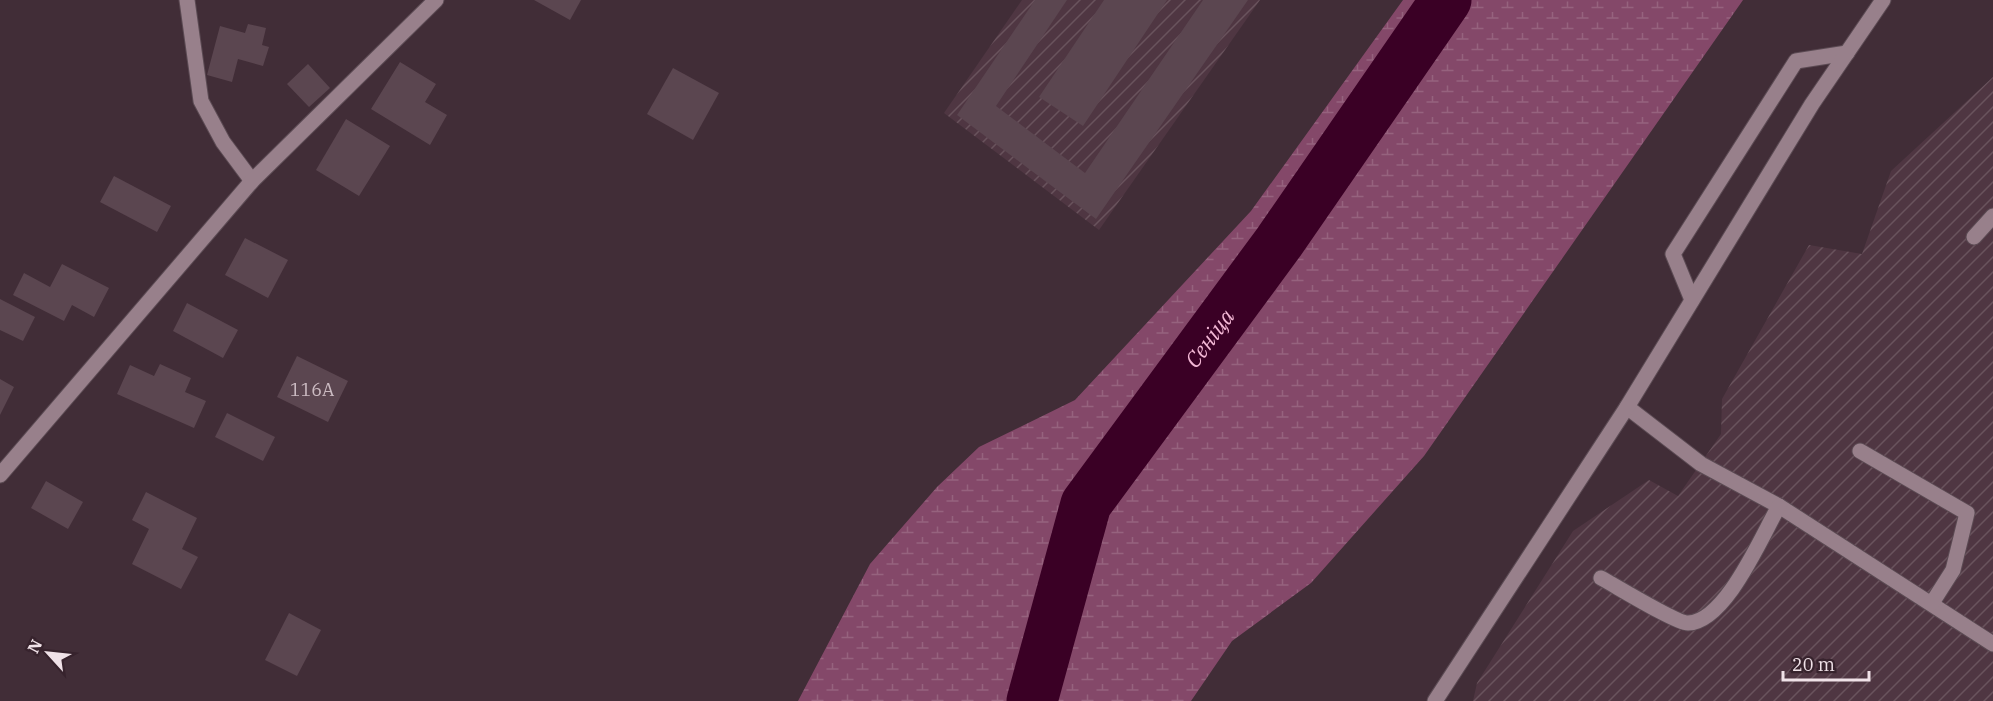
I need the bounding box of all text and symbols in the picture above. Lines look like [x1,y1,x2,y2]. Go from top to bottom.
water label: Сеніца [1177,302,1240,373]
house number: 116А [290,378,335,401]
north arrow [18,623,78,683]
text: N [23,636,46,656]
scale bar [1783,644,1868,682]
text: 20 m [1792,653,1835,676]

